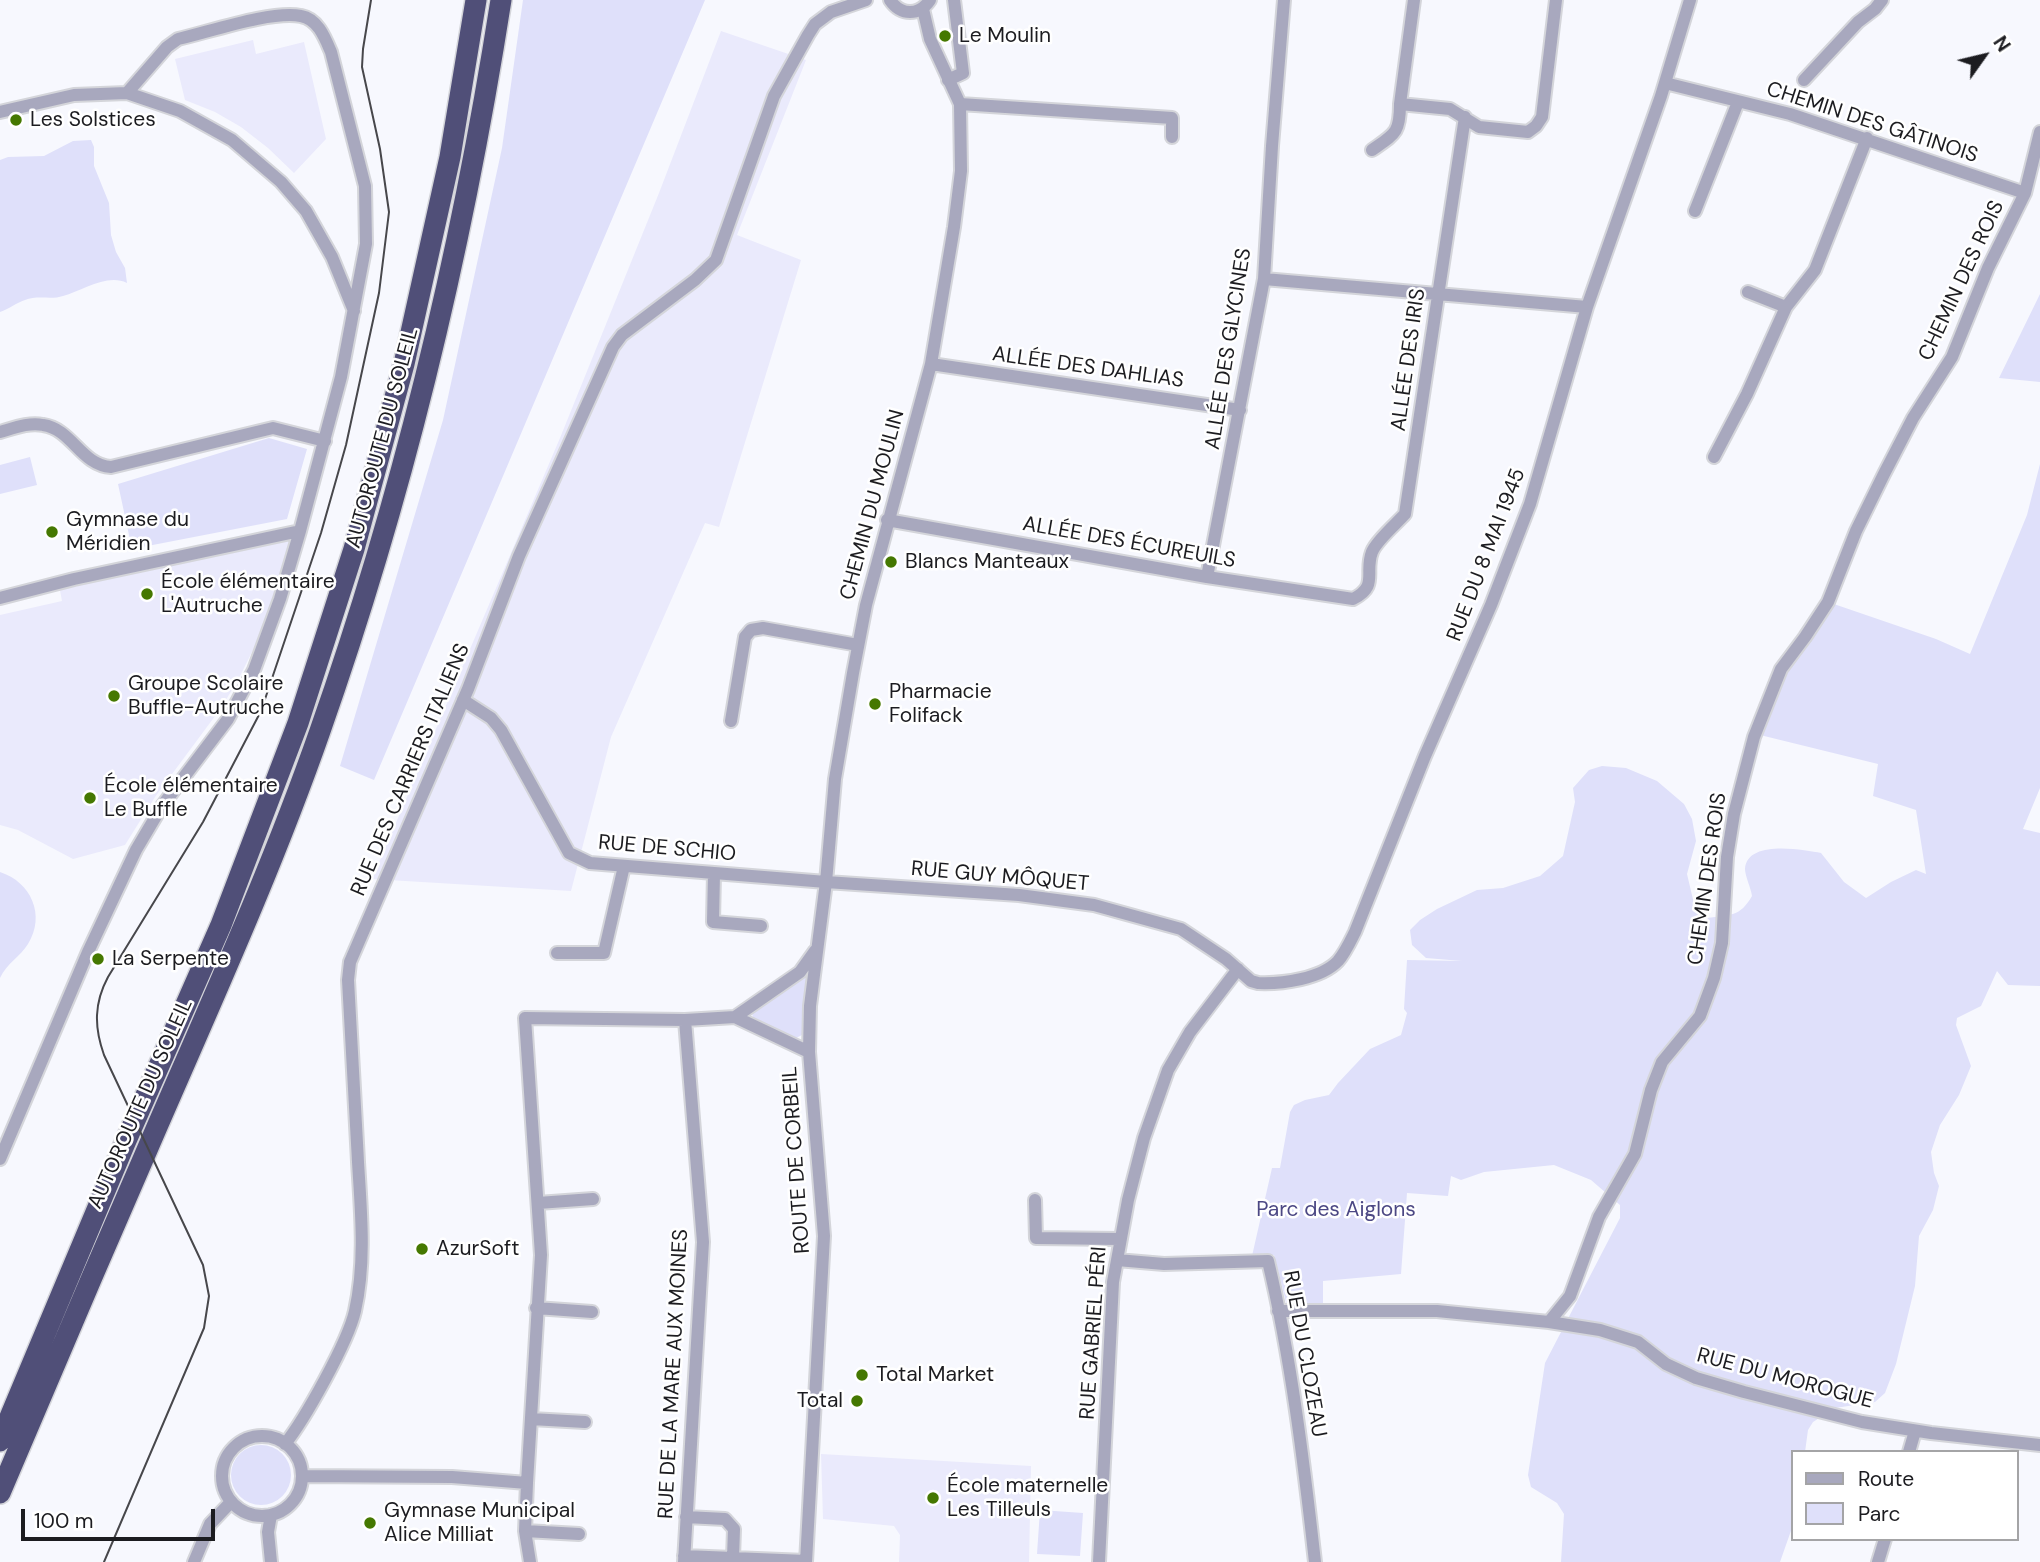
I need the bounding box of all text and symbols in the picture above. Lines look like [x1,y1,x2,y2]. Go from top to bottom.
north arrow [1949,21,2019,91]
place label: Le Moulin [959,23,1051,49]
marker: Le Moulin [937,28,953,44]
text: N [1988,31,2016,57]
street label: CHEMIN DES GÂTINOIS [1763,77,1981,169]
place label: Les Solstices [30,107,156,133]
marker: Les Solstices [8,112,24,128]
street label: CHEMIN DES ROIS [1914,197,2010,365]
street label: ALLÉE DES GLYCINES [1201,246,1257,452]
street label: ALLÉE DES IRIS [1387,287,1431,433]
street label: AUTOROUTE DU SOLEIL [341,325,425,551]
street label: ALLÉE DES DAHLIAS [991,342,1185,394]
street label: CHEMIN DU MOULIN [835,407,911,603]
street label: RUE DU 8 MAI 1945 [1442,465,1532,645]
place label: Gymnase du Méridien [66,507,189,557]
street label: ALLÉE DES ÉCUREUILS [1021,512,1237,574]
marker: Gymnase du Méridien [44,524,60,540]
place label: Blancs Manteaux [905,549,1069,575]
marker: Blancs Manteaux [883,554,899,570]
place label: École élémentaire L'Autruche [161,569,335,619]
marker: École élémentaire L'Autruche [139,586,155,602]
street label: RUE DES CARRIERS ITALIENS [346,640,476,900]
place label: Groupe Scolaire Buffle-Autruche [128,671,284,721]
place label: Pharmacie Folifack [889,679,992,729]
marker: Groupe Scolaire Buffle-Autruche [106,688,122,704]
marker: Pharmacie Folifack [867,696,883,712]
place label: École élémentaire Le Buffle [104,773,278,823]
marker: École élémentaire Le Buffle [82,790,98,806]
street label: CHEMIN DES ROIS [1683,791,1733,967]
street label: RUE DE SCHIO [597,830,737,868]
street label: RUE GUY MÔQUET [910,857,1090,897]
place label: La Serpente [112,946,229,972]
marker: La Serpente [90,951,106,967]
street label: AUTOROUTE DU SOLEIL [83,995,199,1213]
street label: ROUTE DE CORBEIL [778,1065,816,1255]
park label: Parc des Aiglons [1256,1197,1416,1223]
street label: RUE DE LA MARE AUX MOINES [654,1228,694,1520]
place label: AzurSoft [436,1236,519,1262]
marker: AzurSoft [414,1241,430,1257]
street label: RUE GABRIEL PÉRI [1075,1246,1113,1420]
street label: RUE DU CLOZEAU [1277,1269,1331,1439]
street label: RUE DU MOROGUE [1694,1343,1876,1415]
place label: Total Market [876,1362,994,1388]
marker: Total Market [854,1367,870,1383]
place label: Total [797,1388,843,1414]
marker: Total [849,1393,865,1409]
legend [1792,1450,2019,1541]
text: Route [1858,1465,1914,1493]
place label: École maternelle Les Tilleuls [947,1473,1108,1523]
marker: École maternelle Les Tilleuls [925,1490,941,1506]
scale bar [24,1496,219,1540]
place label: Gymnase Municipal Alice Milliat [384,1498,575,1548]
text: Parc [1858,1500,1901,1528]
text: 100 m [34,1507,94,1535]
marker: Gymnase Municipal Alice Milliat [362,1515,378,1531]

